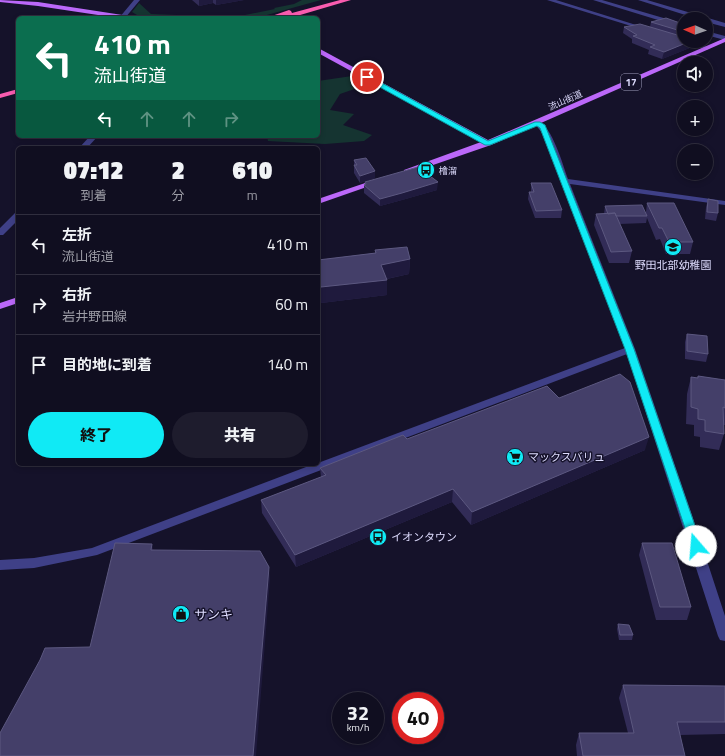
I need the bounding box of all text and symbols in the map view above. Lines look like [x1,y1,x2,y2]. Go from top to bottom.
north arrow [677,12,713,48]
map controls [677,12,713,180]
text: 410 m [94,22,171,65]
icon: left [28,32,80,84]
button: sound [677,56,713,92]
pin [350,60,384,94]
text: 流山街道 [94,62,166,89]
icon: arrive [356,66,378,88]
road number: 17 [621,74,641,90]
street label: 流山街道 [546,87,584,113]
button: + [677,100,713,136]
icon: left [94,108,116,130]
icon: ahead [136,108,158,130]
icon: ahead [178,108,200,130]
icon: right [220,108,242,130]
button: − [677,144,713,180]
text: 07:12 [64,152,124,188]
text: 2 [171,152,185,188]
text: 610 [233,152,272,188]
bus stop icon: 檜溜 [416,160,436,180]
place label: 檜溜 [439,164,457,177]
text: 到着 [81,185,107,205]
text: 分 [172,185,185,205]
text: m [247,185,258,205]
text: 左折 [62,223,92,246]
text: 410 m [267,233,308,256]
icon: left [28,234,50,256]
school or university icon: 野田北部幼稚園 [663,237,683,257]
text: 流山街道 [62,246,114,266]
place label: 野田北部幼稚園 [635,257,712,273]
text: 右折 [62,283,92,306]
text: 60 m [275,293,308,316]
icon: right [28,294,50,316]
text: 岩井野田線 [62,306,127,326]
text: 目的地に到着 [62,353,152,376]
text: 140 m [267,353,308,376]
icon: arrive [28,354,50,376]
button: 終了 [28,412,164,458]
button: 共有 [172,412,308,458]
supermarket icon: マックスバリュ [505,447,525,467]
place label: マックスバリュ [528,449,605,465]
position arrow [675,525,717,567]
bus stop icon: イオンタウン [368,527,388,547]
place label: イオンタウン [391,529,457,545]
shop icon: サンキ [171,604,191,624]
place label: サンキ [194,604,233,624]
speed limit sign: 40 [392,692,444,744]
text: 32 [347,697,369,728]
text: km/h [347,720,369,735]

